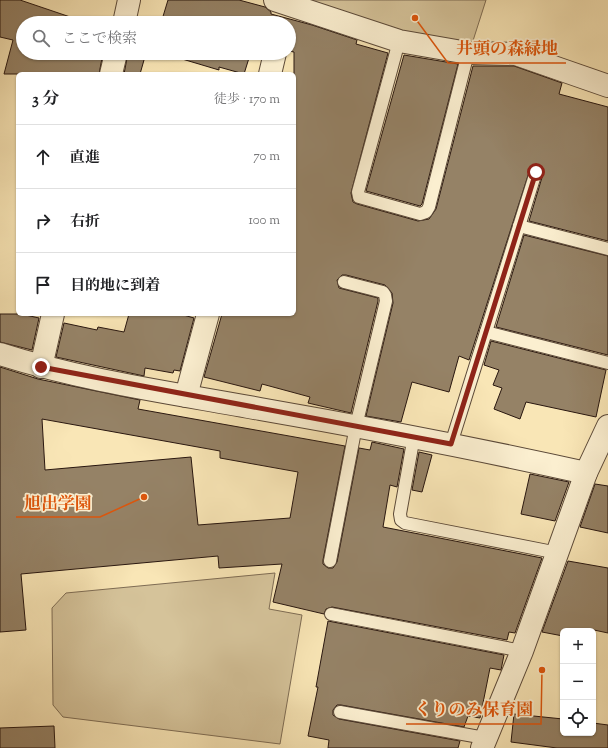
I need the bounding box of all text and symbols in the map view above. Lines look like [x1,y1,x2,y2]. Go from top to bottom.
search box [16,16,296,60]
icon: search [30,27,52,49]
text: ここで検索 [62,29,137,50]
callout: 井頭の森緑地 [448,34,566,63]
text: 井頭の森緑地 [456,38,558,62]
text: 3 分 [32,88,60,112]
text: 徒歩 · 170 m [214,91,280,109]
icon: ahead [32,146,54,168]
text: 直進 [70,148,100,169]
text: 70 m [253,148,280,166]
route start [527,163,545,181]
icon: right [32,210,54,232]
text: 右折 [70,212,100,233]
text: 100 m [248,212,280,230]
icon: arrive [32,274,54,296]
text: 目的地に到着 [70,276,160,297]
route end [32,358,50,376]
callout: 旭出学園 [16,488,100,517]
text: 旭出学園 [24,493,92,517]
map controls [560,628,596,736]
button: + [560,628,596,664]
button: − [560,664,596,700]
callout: くりのみ保育園 [406,695,541,724]
text: くりのみ保育園 [415,699,534,723]
button: locate [560,700,596,736]

